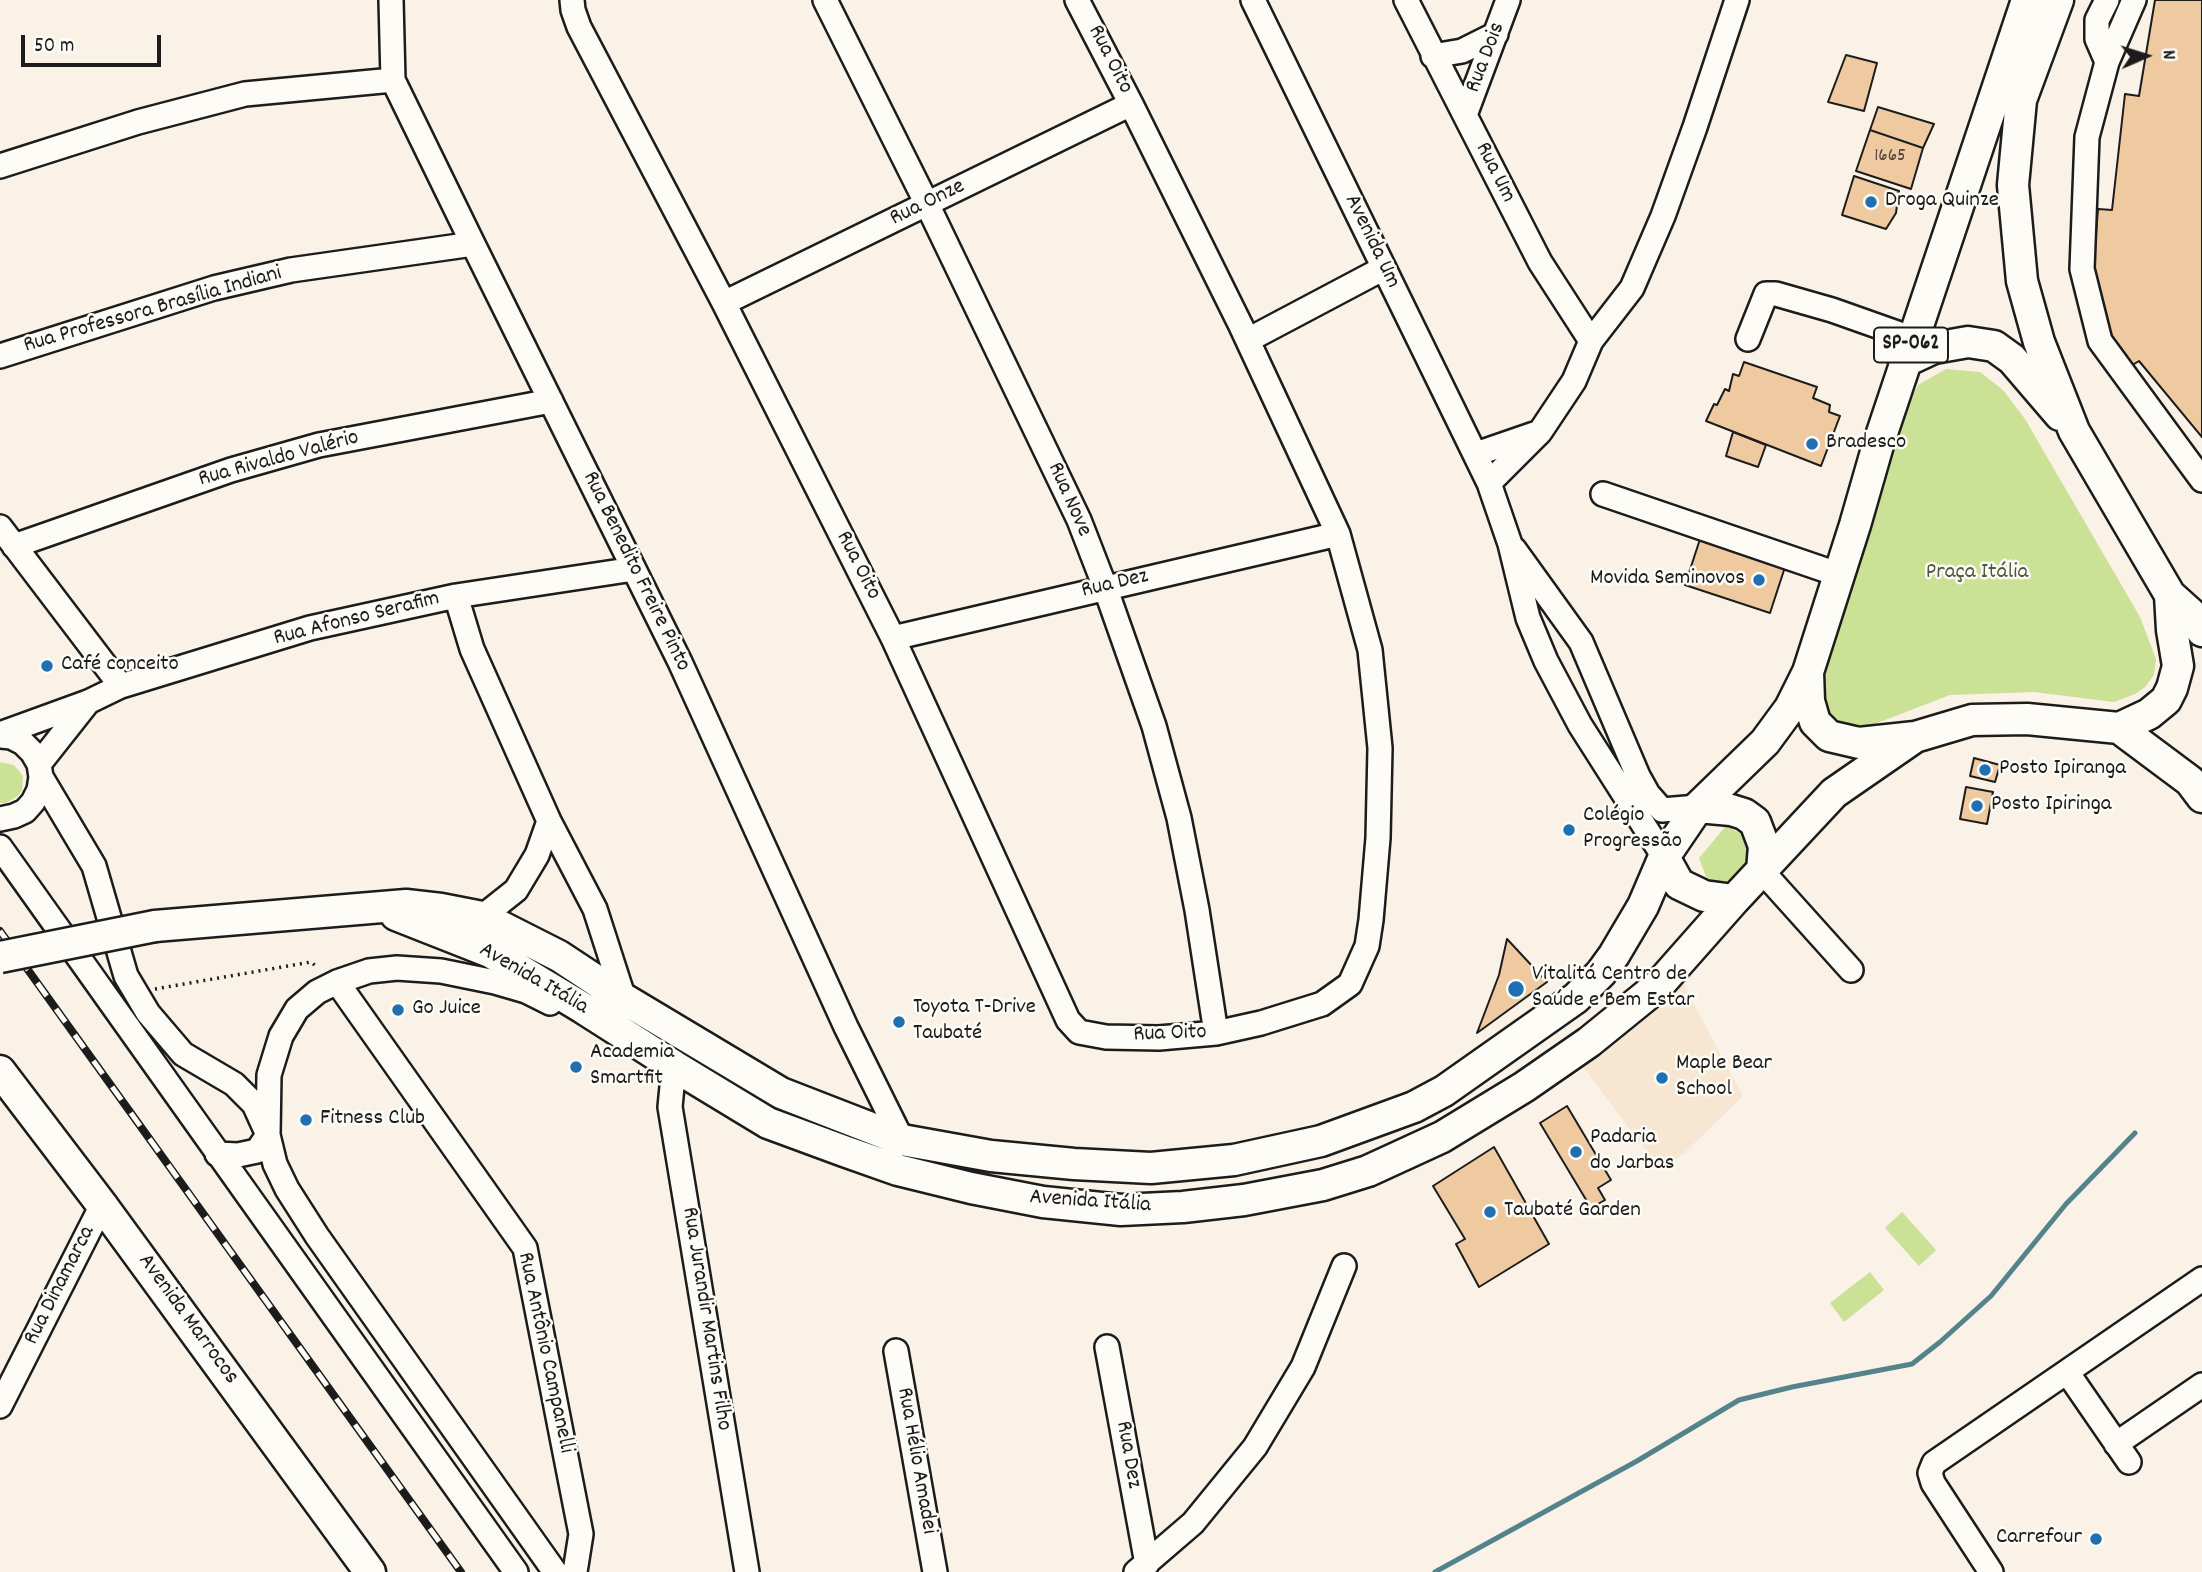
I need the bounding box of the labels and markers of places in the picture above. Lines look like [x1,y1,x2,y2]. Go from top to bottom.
place label: Droga Quinze [1885,188,1999,216]
marker: Droga Quinze [1863,194,1879,210]
place label: Bradesco [1826,430,1906,458]
marker: Bradesco [1804,436,1820,452]
place label: Movida Seminovos [1590,566,1745,594]
marker: Movida Seminovos [1751,572,1767,588]
place label: Café conceito [61,652,179,680]
marker: Café conceito [39,658,55,674]
place label: Posto Ipiranga [1999,756,2126,784]
marker: Posto Ipiranga [1977,762,1993,778]
place label: Posto Ipiringa [1991,792,2112,820]
marker: Posto Ipiringa [1969,798,1985,814]
place label: Colégio Progressão [1583,803,1682,857]
marker: Colégio Progressão [1561,822,1577,838]
place label: Vitalitá Centro de Saúde e Bem Estar [1532,962,1694,1016]
marker: Vitalitá Centro de Saúde e Bem Estar [1506,979,1526,999]
place label: Toyota T-Drive Taubaté [913,995,1036,1049]
place label: Go Juice [412,996,481,1024]
marker: Go Juice [390,1002,406,1018]
marker: Toyota T-Drive Taubaté [891,1014,907,1030]
place label: Academia Smartfit [590,1040,674,1094]
place label: Maple Bear School [1676,1051,1772,1105]
marker: Academia Smartfit [568,1059,584,1075]
marker: Maple Bear School [1654,1070,1670,1086]
place label: Fitness Club [320,1106,425,1134]
marker: Fitness Club [298,1112,314,1128]
place label: Padaria do Jarbas [1590,1125,1674,1179]
marker: Padaria do Jarbas [1568,1144,1584,1160]
place label: Taubaté Garden [1504,1198,1641,1226]
marker: Taubaté Garden [1482,1204,1498,1220]
place label: Carrefour [1996,1525,2082,1553]
marker: Carrefour [2088,1531,2104,1547]

